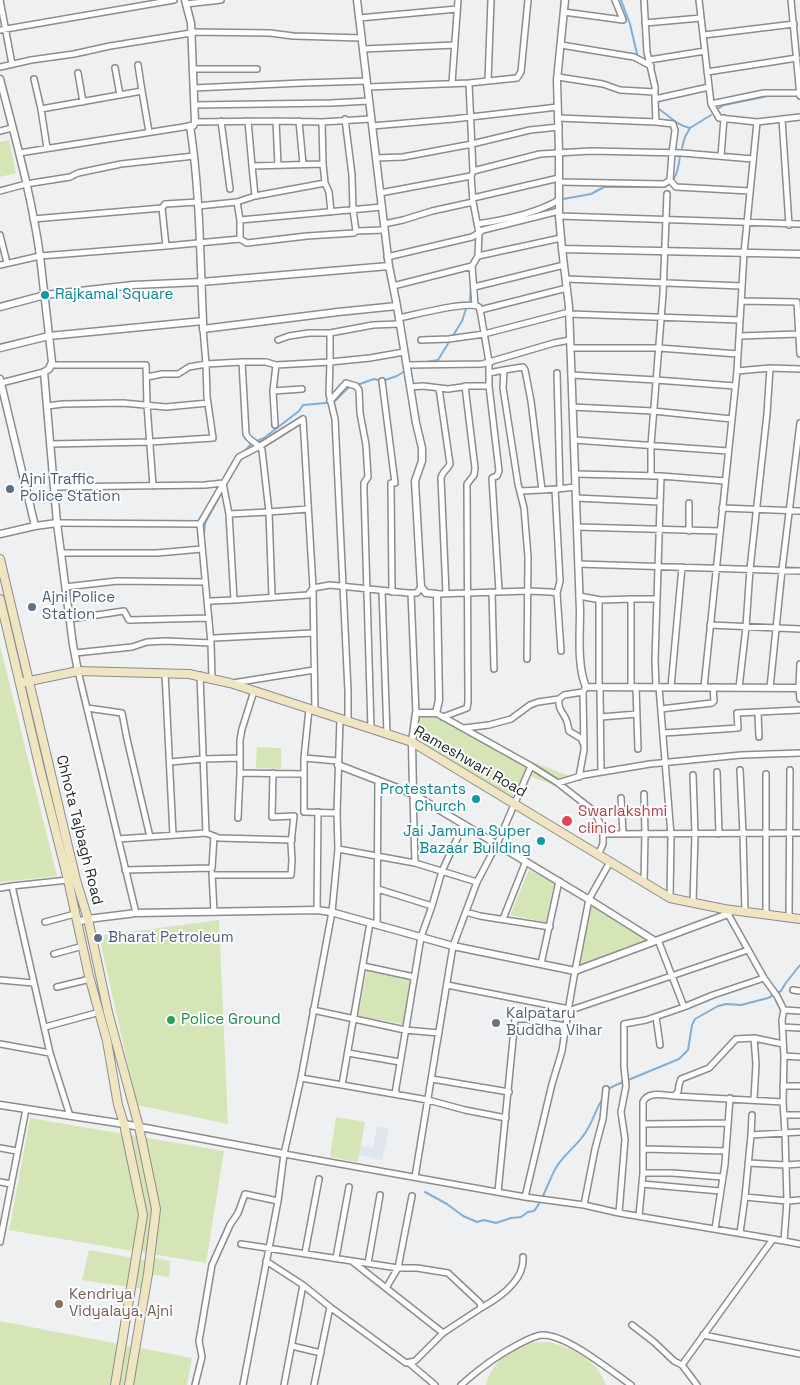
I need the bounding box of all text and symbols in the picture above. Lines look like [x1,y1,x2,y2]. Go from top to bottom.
place label: Rajkamal Square [55,286,173,304]
marker: Rajkamal Square [39,289,51,301]
place label: Ajni Traffic Police Station [20,471,120,506]
marker: Ajni Traffic Police Station [4,483,16,495]
place label: Ajni Police Station [42,589,115,624]
marker: Ajni Police Station [26,601,38,613]
street label: Rameshwari Road [410,722,530,802]
street label: Chhota Tajbagh Road [52,753,106,907]
place label: Protestants Church [380,781,466,816]
marker: Protestants Church [470,793,482,805]
place label: Swarlakshmi clinic [578,803,667,838]
marker: Swarlakshmi clinic [560,814,574,828]
place label: Jai Jamuna Super Bazaar Building [403,823,531,858]
marker: Jai Jamuna Super Bazaar Building [535,835,547,847]
place label: Bharat Petroleum [108,929,234,947]
marker: Bharat Petroleum [92,932,104,944]
place label: Kalpataru Buddha Vihar [506,1005,603,1040]
place label: Police Ground [181,1011,281,1029]
marker: Police Ground [165,1014,177,1026]
marker: Kalpataru Buddha Vihar [490,1017,502,1029]
place label: Kendriya Vidyalaya, Ajni [69,1286,173,1321]
marker: Kendriya Vidyalaya, Ajni [53,1298,65,1310]

